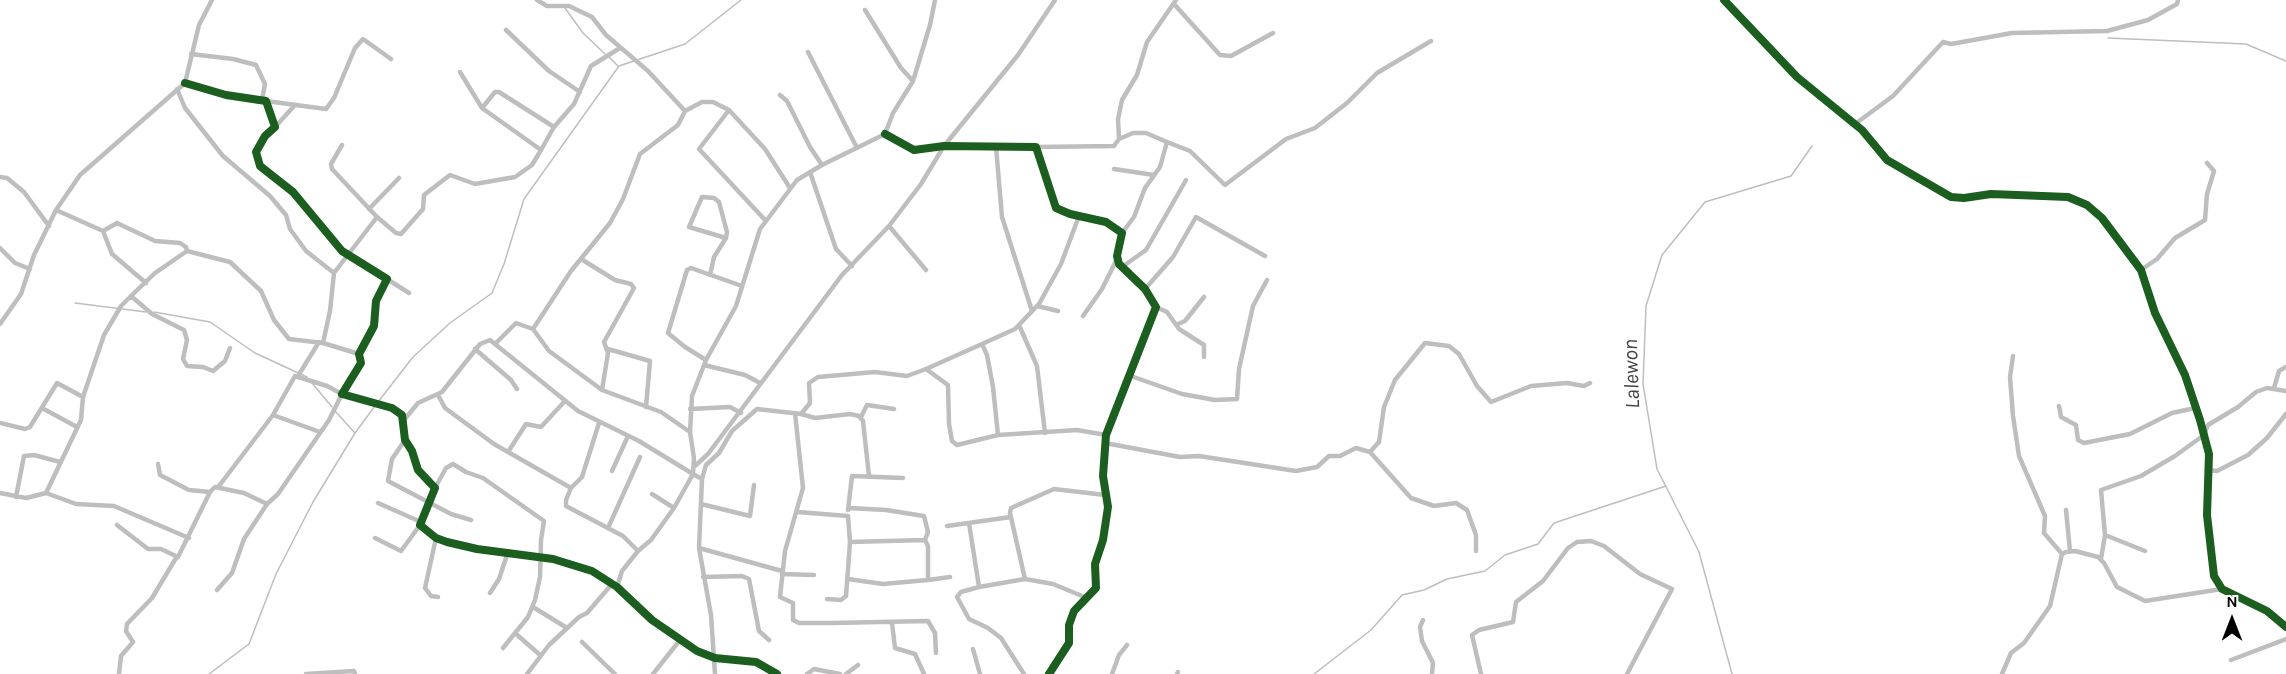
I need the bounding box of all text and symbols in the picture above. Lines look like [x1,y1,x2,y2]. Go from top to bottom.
water label: Lalewon [1618,339,1646,409]
north arrow [2202,590,2262,650]
text: N [2226,592,2238,611]

